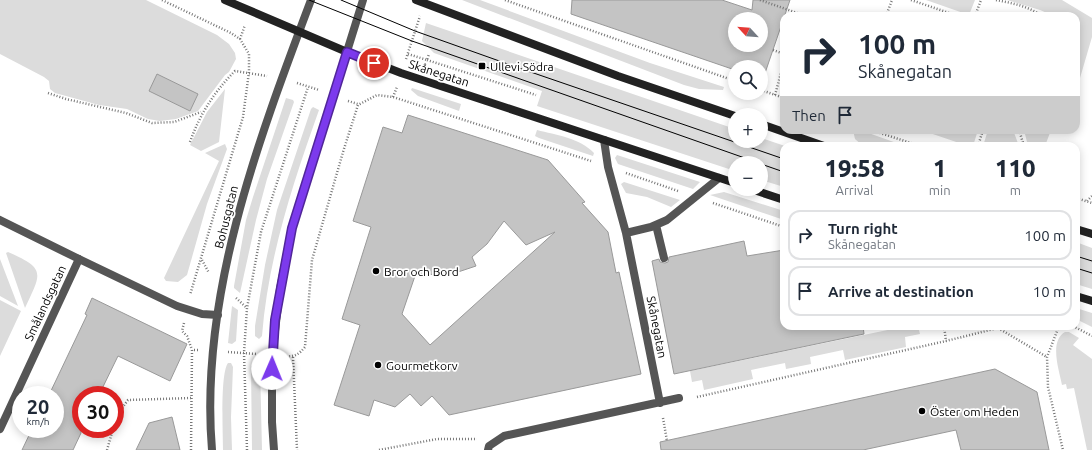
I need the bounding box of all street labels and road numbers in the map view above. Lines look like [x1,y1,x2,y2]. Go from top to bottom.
street label: Skånegatan [407,57,471,89]
street label: Bohusgatan [212,184,240,250]
street label: Smålandsgatan [22,263,68,343]
street label: Skånegatan [645,295,669,359]

